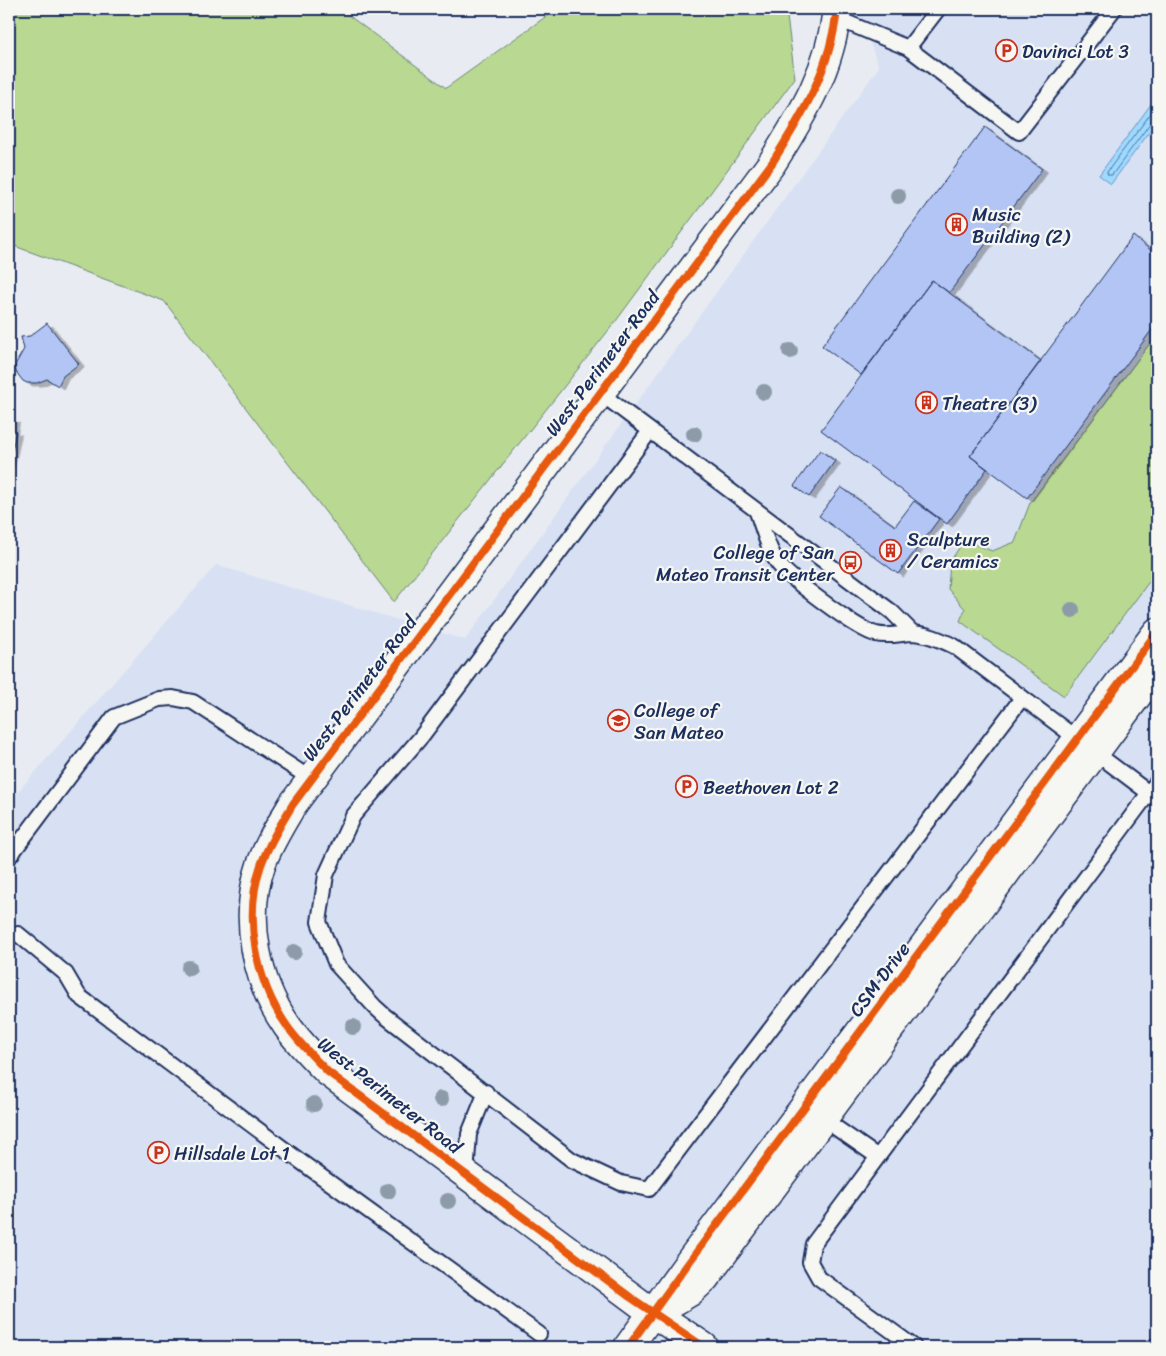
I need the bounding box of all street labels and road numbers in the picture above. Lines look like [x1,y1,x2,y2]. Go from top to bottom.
street label: West Perimeter Road [536,282,670,444]
street label: West Perimeter Road [293,607,427,769]
street label: CSM Drive [840,934,919,1024]
street label: West Perimeter Road [310,1028,471,1164]

